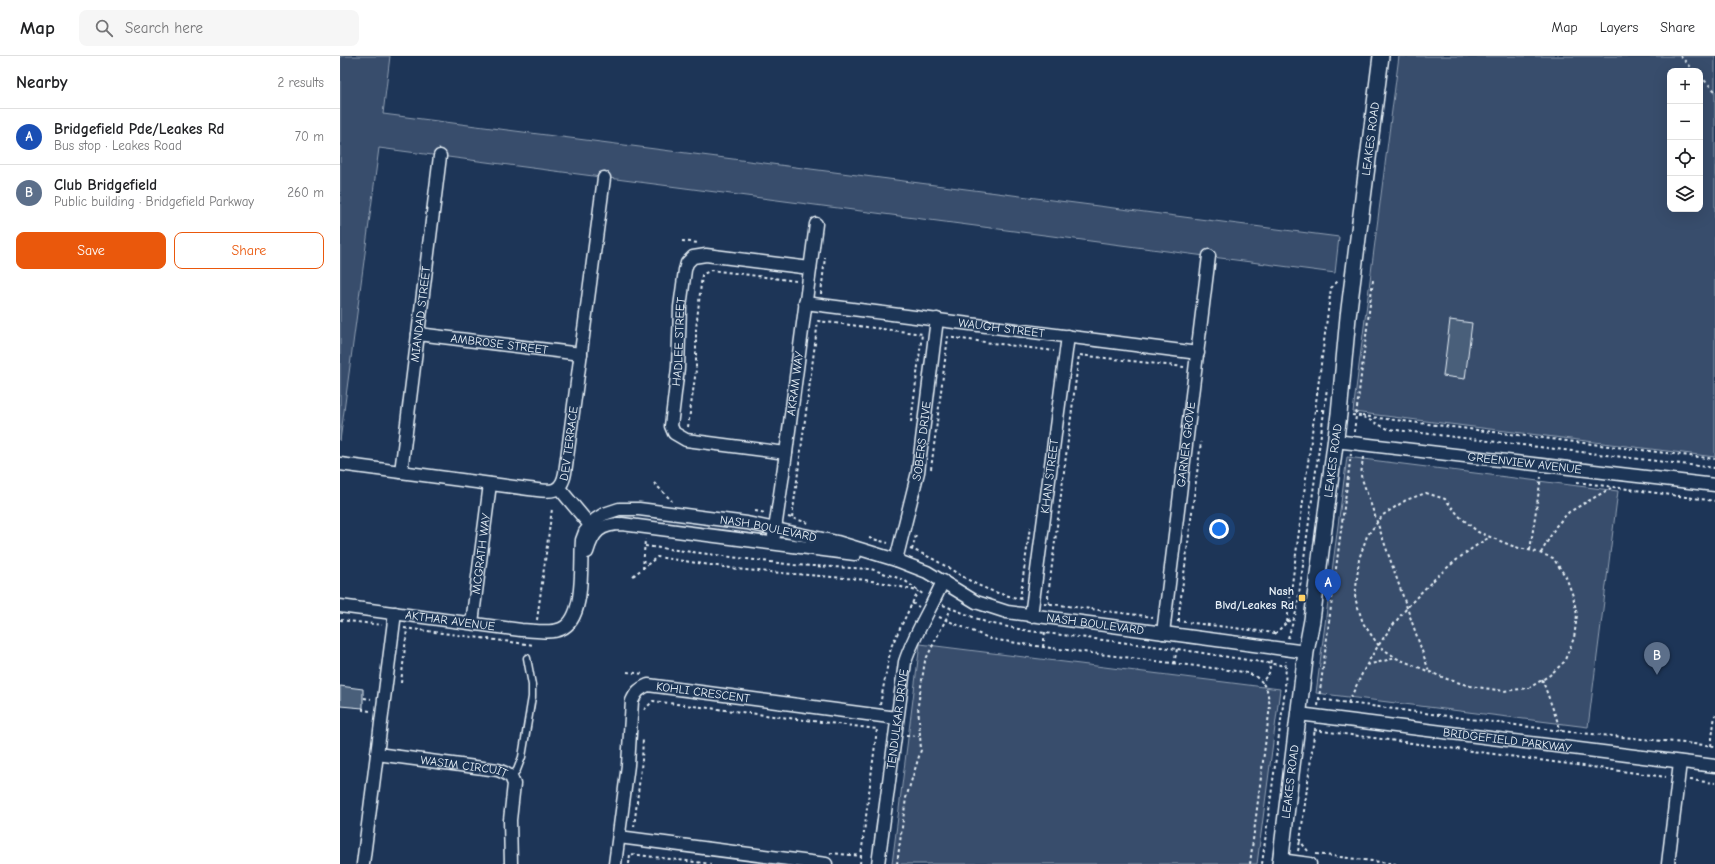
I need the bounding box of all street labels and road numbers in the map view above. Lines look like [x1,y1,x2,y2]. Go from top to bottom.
street label: LEAKES ROAD [1359,101,1382,176]
street label: MIANDAD STREET [408,265,433,363]
street label: HADLEE STREET [669,296,688,387]
street label: WAUGH STREET [957,316,1046,341]
street label: AMBROSE STREET [450,331,550,357]
street label: AKRAM WAY [784,349,806,417]
street label: SOBERS DRIVE [909,400,934,482]
street label: GARNER GROVE [1174,401,1198,488]
street label: DEV TERRACE [556,405,581,482]
street label: LEAKES ROAD [1321,423,1345,498]
street label: KHAN STREET [1038,437,1061,514]
street label: GREENVIEW AVENUE [1467,449,1582,477]
street label: MCGRATH WAY [469,511,493,595]
street label: NASH BOULEVARD [719,513,818,545]
street label: AKTHAR AVENUE [404,608,496,633]
street label: NASH BOULEVARD [1045,610,1145,637]
street label: TENDULKAR DRIVE [884,668,911,770]
street label: KOHLI CRESCENT [655,679,752,706]
street label: BRIDGEFIELD PARKWAY [1442,725,1573,755]
street label: LEAKES ROAD [1279,744,1302,819]
street label: WASIM CIRCUIT [420,753,511,781]

